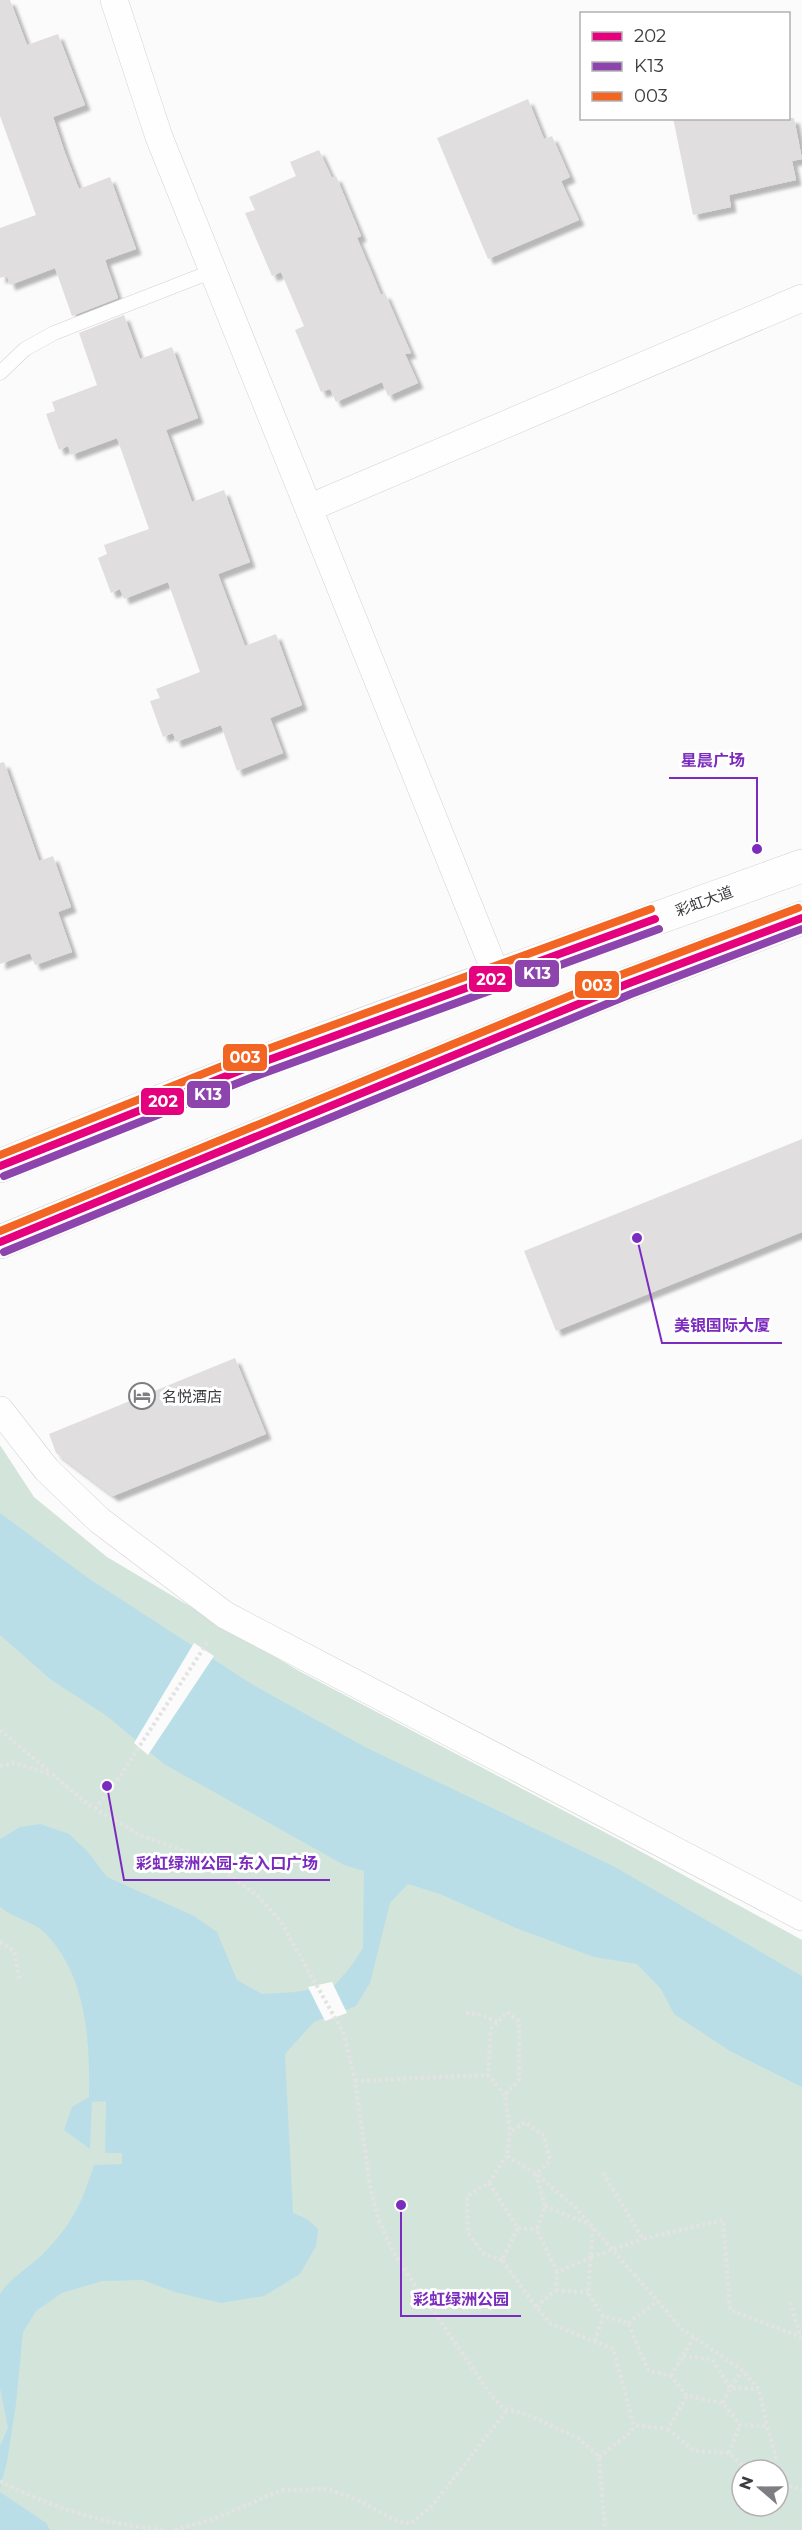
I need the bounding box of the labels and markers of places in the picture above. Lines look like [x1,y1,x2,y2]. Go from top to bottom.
callout: 星晨广场 [669,744,757,778]
callout: 美银国际大厦 [662,1309,782,1343]
hotel icon: 名悦酒店 [127,1381,157,1411]
place label: 名悦酒店 [162,1387,222,1406]
callout: 彩虹绿洲公园-东入口广场 [124,1846,330,1880]
callout: 彩虹绿洲公园 [401,2282,521,2316]

